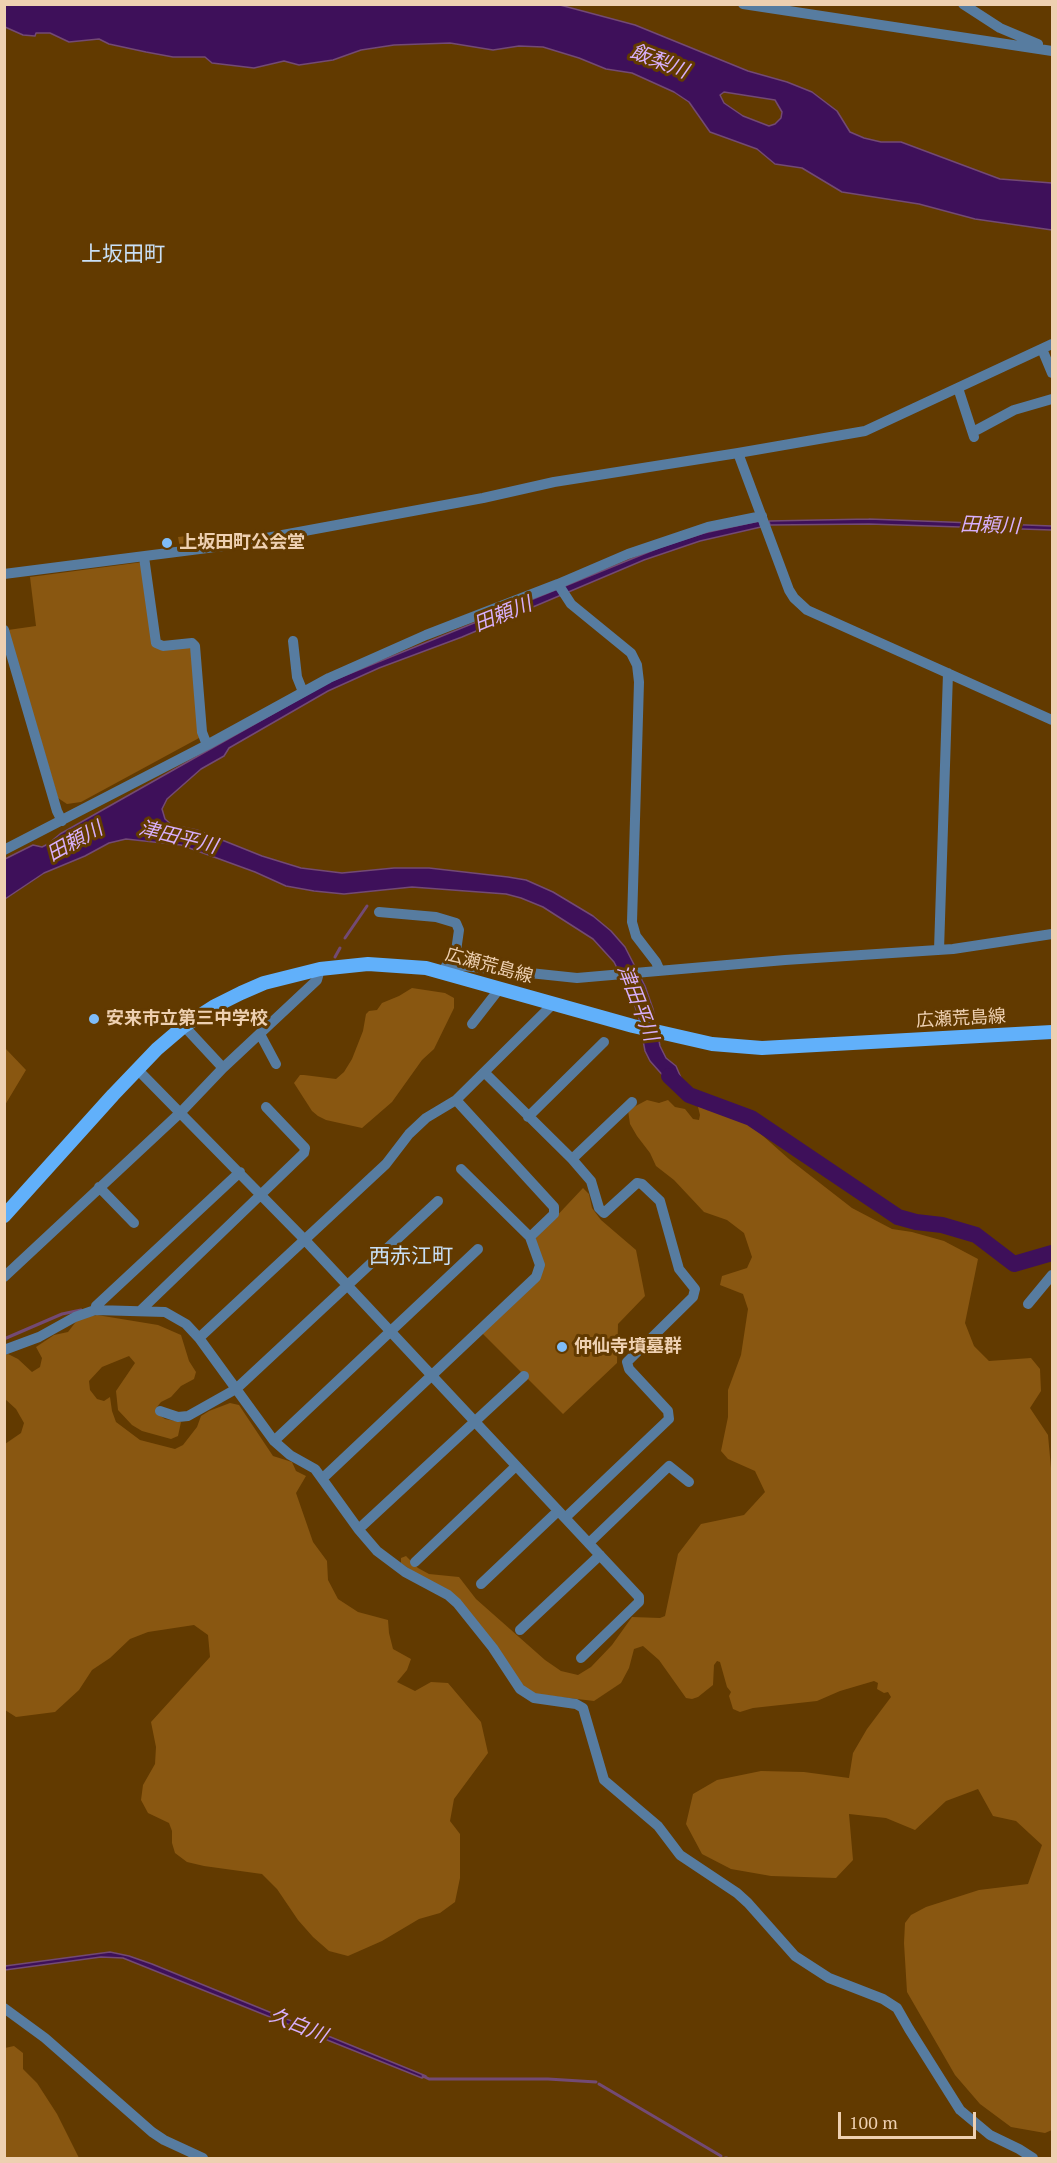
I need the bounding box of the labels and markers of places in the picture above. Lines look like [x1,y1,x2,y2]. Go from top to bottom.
place label: 上坂田町公会堂 [179,532,305,554]
marker: 上坂田町公会堂 [160,536,174,550]
place label: 安来市立第三中学校 [106,1008,268,1030]
marker: 安来市立第三中学校 [87,1012,101,1026]
place label: 仲仙寺墳墓群 [574,1336,682,1358]
marker: 仲仙寺墳墓群 [555,1340,569,1354]

